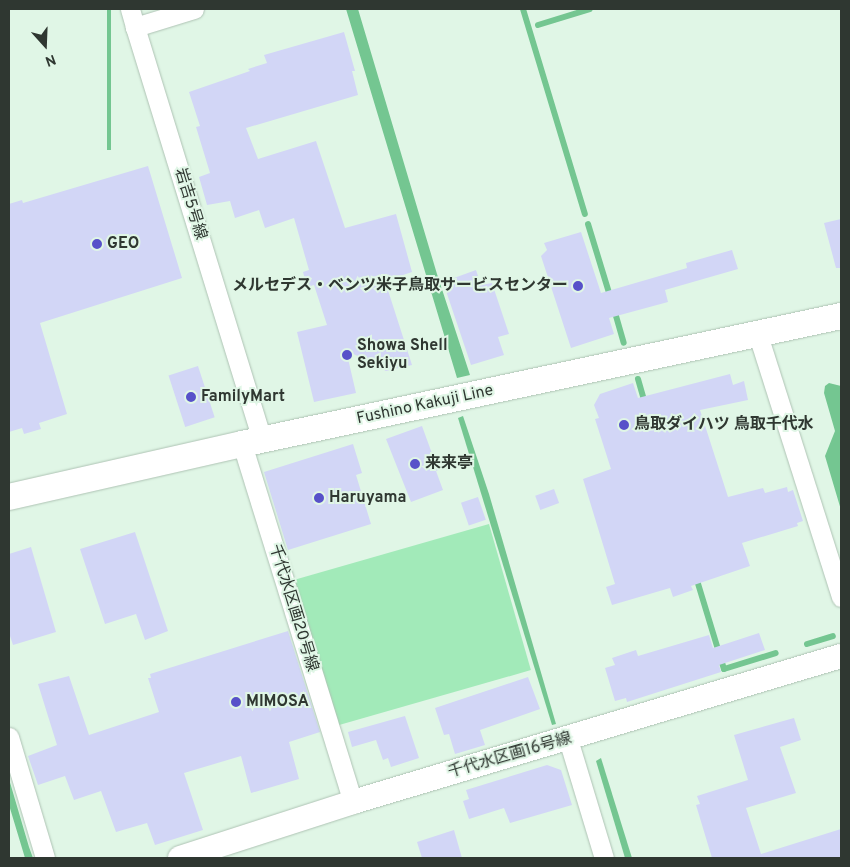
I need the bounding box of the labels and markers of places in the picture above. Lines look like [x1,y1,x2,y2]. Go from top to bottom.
place label: GEO [107,234,139,254]
marker: GEO [91,238,103,250]
place label: メルセデス・ベンツ米子鳥取サービスセンター [232,276,568,296]
marker: メルセデス・ベンツ米子鳥取サービスセンター [572,280,584,292]
place label: Showa Shell Sekiyu [357,336,448,374]
marker: Showa Shell Sekiyu [341,349,353,361]
place label: FamilyMart [201,387,285,407]
marker: FamilyMart [185,391,197,403]
place label: 鳥取ダイハツ 鳥取千代水 [634,415,814,435]
marker: 鳥取ダイハツ 鳥取千代水 [618,419,630,431]
place label: 来来亭 [425,454,473,474]
marker: 来来亭 [409,458,421,470]
place label: Haruyama [329,488,406,508]
marker: Haruyama [313,492,325,504]
place label: MIMOSA [246,692,309,712]
marker: MIMOSA [230,696,242,708]

